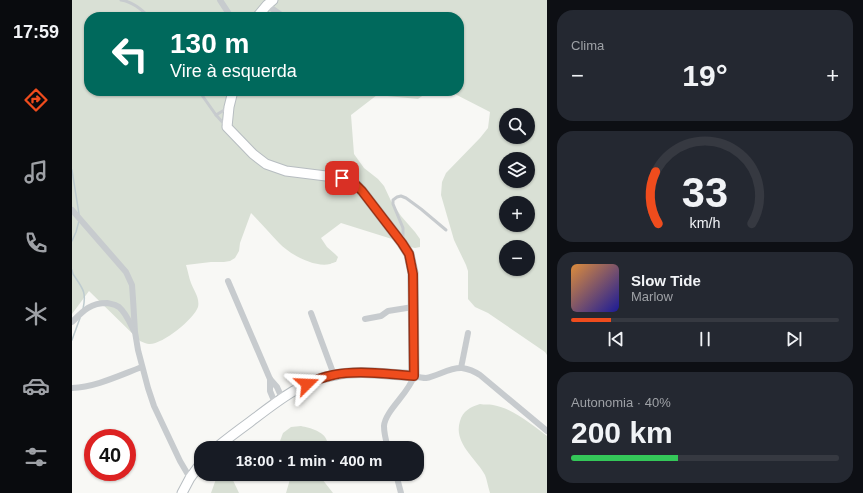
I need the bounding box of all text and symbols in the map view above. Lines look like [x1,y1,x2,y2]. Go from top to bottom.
text: 17:59 [13,22,59,42]
icon: left [104,28,156,80]
text: 130 m [170,28,249,59]
text: Clima [571,38,604,53]
text: 19° [682,59,728,92]
text: Vire à esquerda [170,61,297,81]
text: − [571,63,584,88]
text: + [826,63,839,88]
icon: directions [22,86,50,114]
map controls [499,108,535,276]
button: search [499,108,535,144]
button: layers [499,152,535,188]
icon: music [22,158,50,186]
pin [325,161,359,195]
icon: arrive [331,167,353,189]
text: 33 [682,169,728,216]
button: + [499,196,535,232]
text: km/h [690,215,721,231]
icon: phone [22,229,50,257]
button: − [499,240,535,276]
text: Slow Tide [631,272,701,289]
text: Marlow [631,289,673,304]
icon: climate [22,300,50,328]
icon: previous [605,328,627,350]
icon: pause [694,328,716,350]
icon: next [783,328,805,350]
position arrow [286,363,328,405]
icon: car [22,372,50,400]
text: Autonomia · 40% [571,395,671,410]
text: 200 km [571,416,673,449]
speed limit sign: 40 [84,429,136,481]
icon: filters [22,443,50,471]
text: 18:00 · 1 min · 400 m [236,452,382,469]

